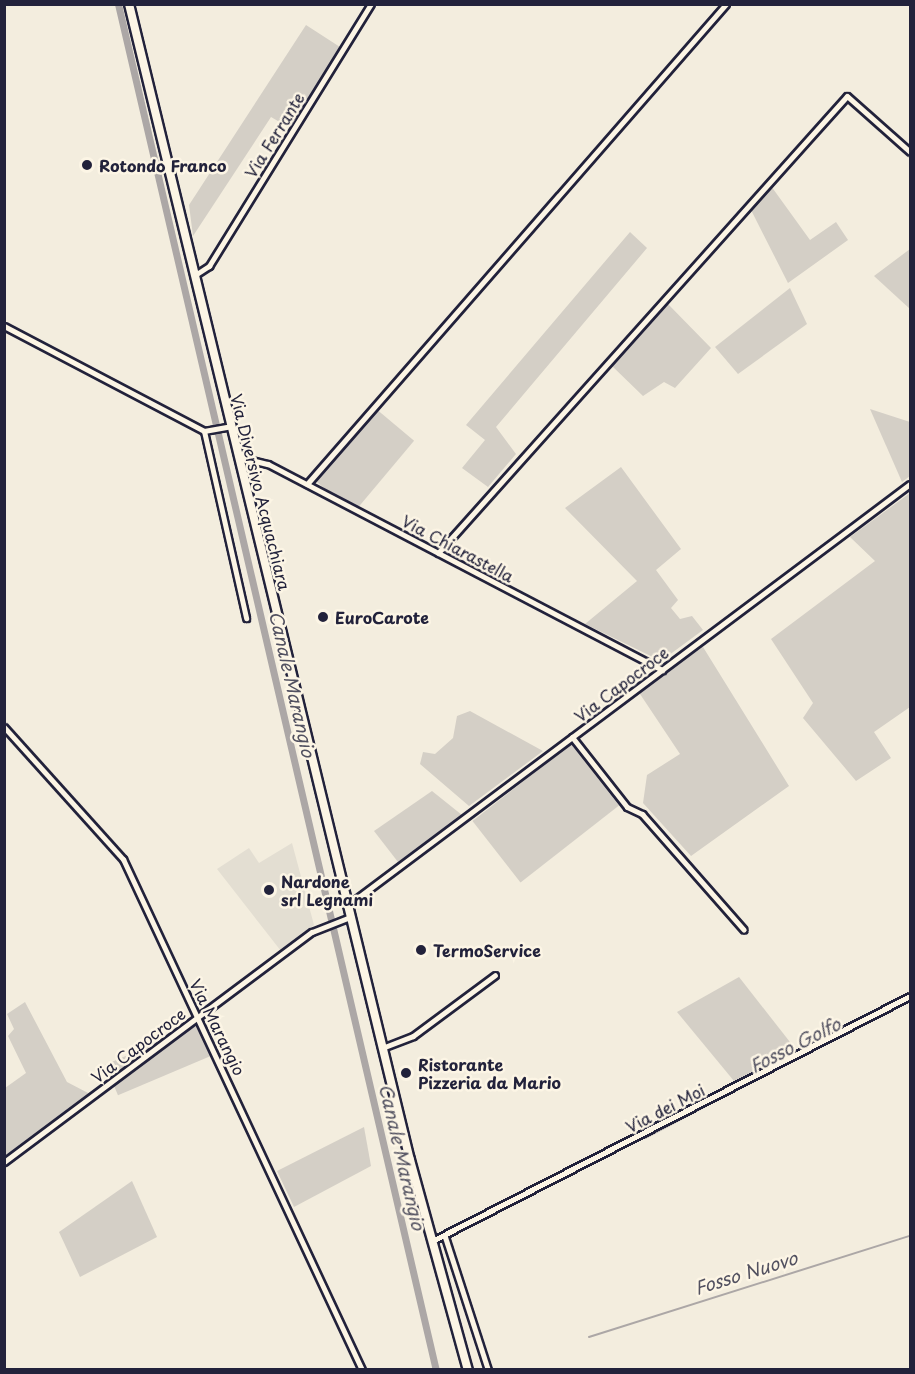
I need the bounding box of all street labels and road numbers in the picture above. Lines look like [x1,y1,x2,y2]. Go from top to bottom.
street label: Via Ferrante [240,89,308,181]
street label: Via Diversivo Acquachiara [227,392,295,592]
street label: Via Chiarastella [399,510,517,586]
street label: Via Capocroce [570,643,672,725]
street label: Via Marangio [187,976,249,1078]
street label: Via Capocroce [87,1004,189,1086]
street label: Via dei Moi [622,1080,708,1136]

